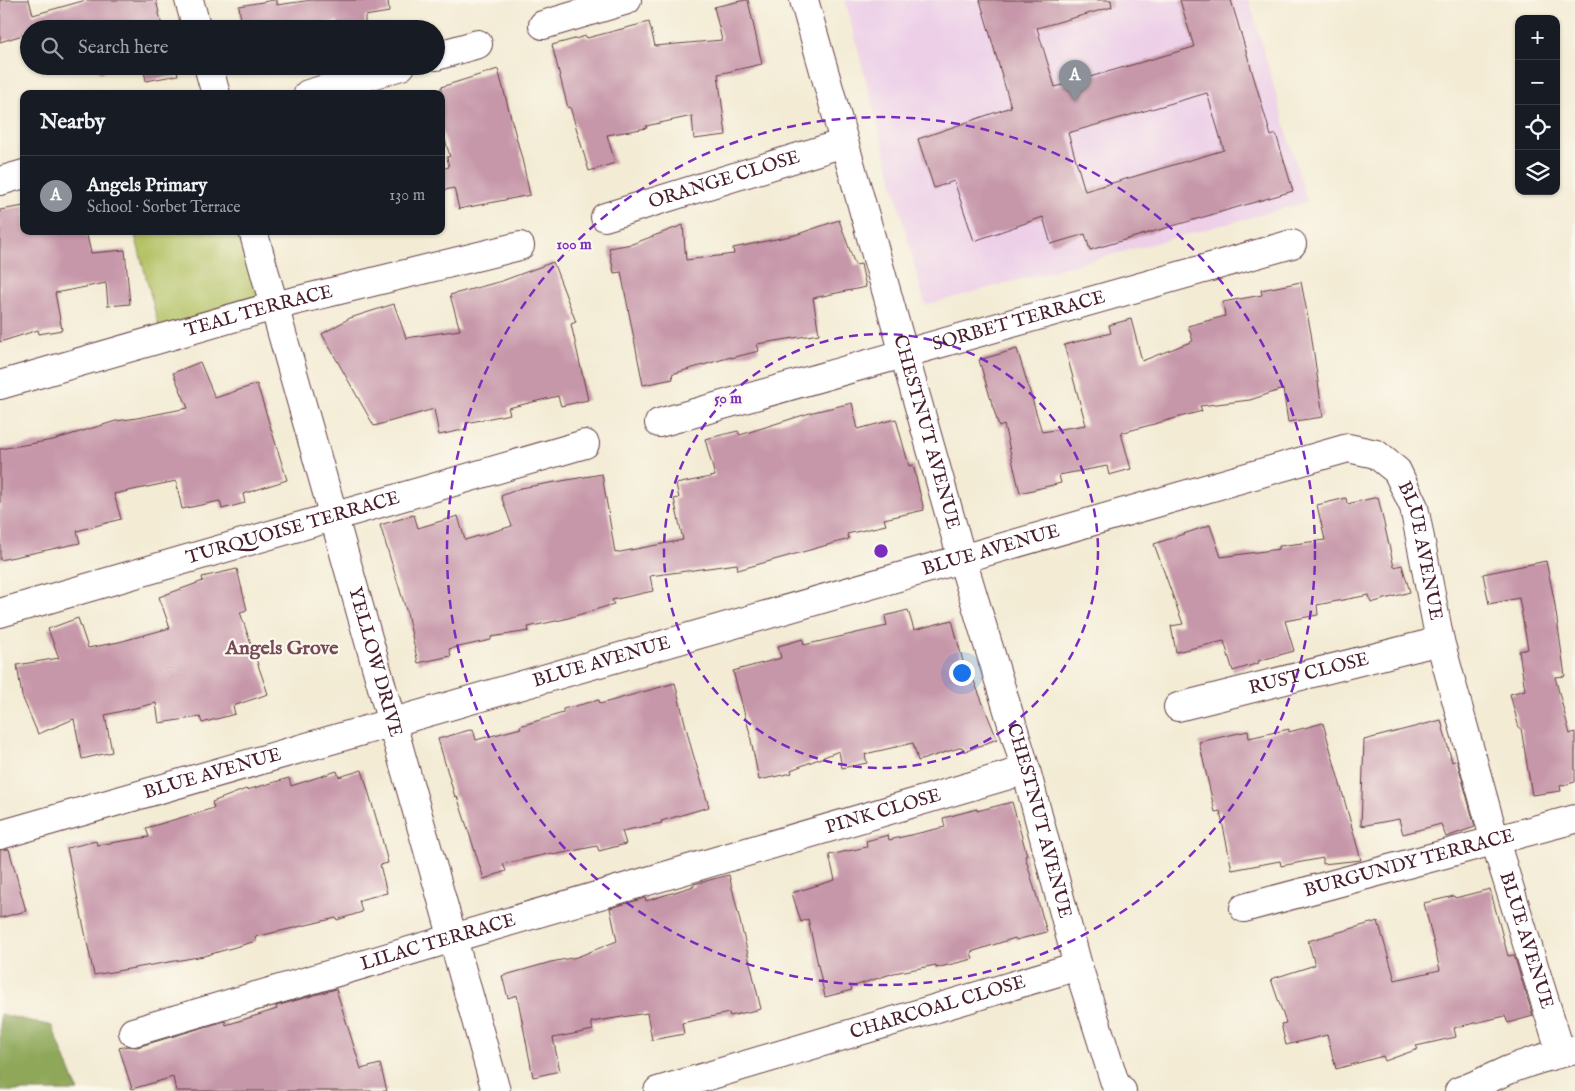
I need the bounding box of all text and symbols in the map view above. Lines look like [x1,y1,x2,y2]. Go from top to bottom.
map controls [1515,15,1560,195]
button: + [1515,15,1560,60]
search box [20,20,445,75]
icon: search [38,34,66,62]
text: Search here [78,36,169,60]
pin: A [1059,60,1091,101]
button: − [1515,60,1560,105]
button: locate [1515,105,1560,150]
text: Nearby [40,109,105,136]
street label: ORANGE CLOSE [646,145,803,215]
button: layers [1515,150,1560,195]
text: Angels Primary [87,174,207,198]
text: A [51,186,61,206]
text: 130 m [389,186,425,206]
text: School · Sorbet Terrace [87,198,241,218]
text: 100 m [556,235,592,254]
street label: TEAL TERRACE [182,280,335,343]
street label: SORBET TERRACE [930,285,1108,357]
street label: CHESTNUT AVENUE [887,332,965,532]
text: 50 m [714,389,742,408]
street label: BLUE AVENUE [1392,477,1448,622]
street label: TURQUOISE TERRACE [183,486,403,571]
street label: BLUE AVENUE [919,519,1063,582]
centre of rings [872,542,890,560]
street label: YELLOW DRIVE [342,585,407,740]
street label: BLUE AVENUE [530,631,673,693]
district label: Angels Grove [225,636,339,661]
street label: RUST CLOSE [1246,647,1372,701]
your location [949,660,975,686]
street label: CHESTNUT AVENUE [1001,721,1077,921]
street label: BLUE AVENUE [141,743,284,805]
street label: PINK CLOSE [823,784,944,840]
street label: BURGUNDY TERRACE [1301,824,1517,903]
street label: BLUE AVENUE [1493,869,1559,1012]
street label: LILAC TERRACE [358,908,519,977]
street label: CHARCOAL CLOSE [847,970,1029,1045]

